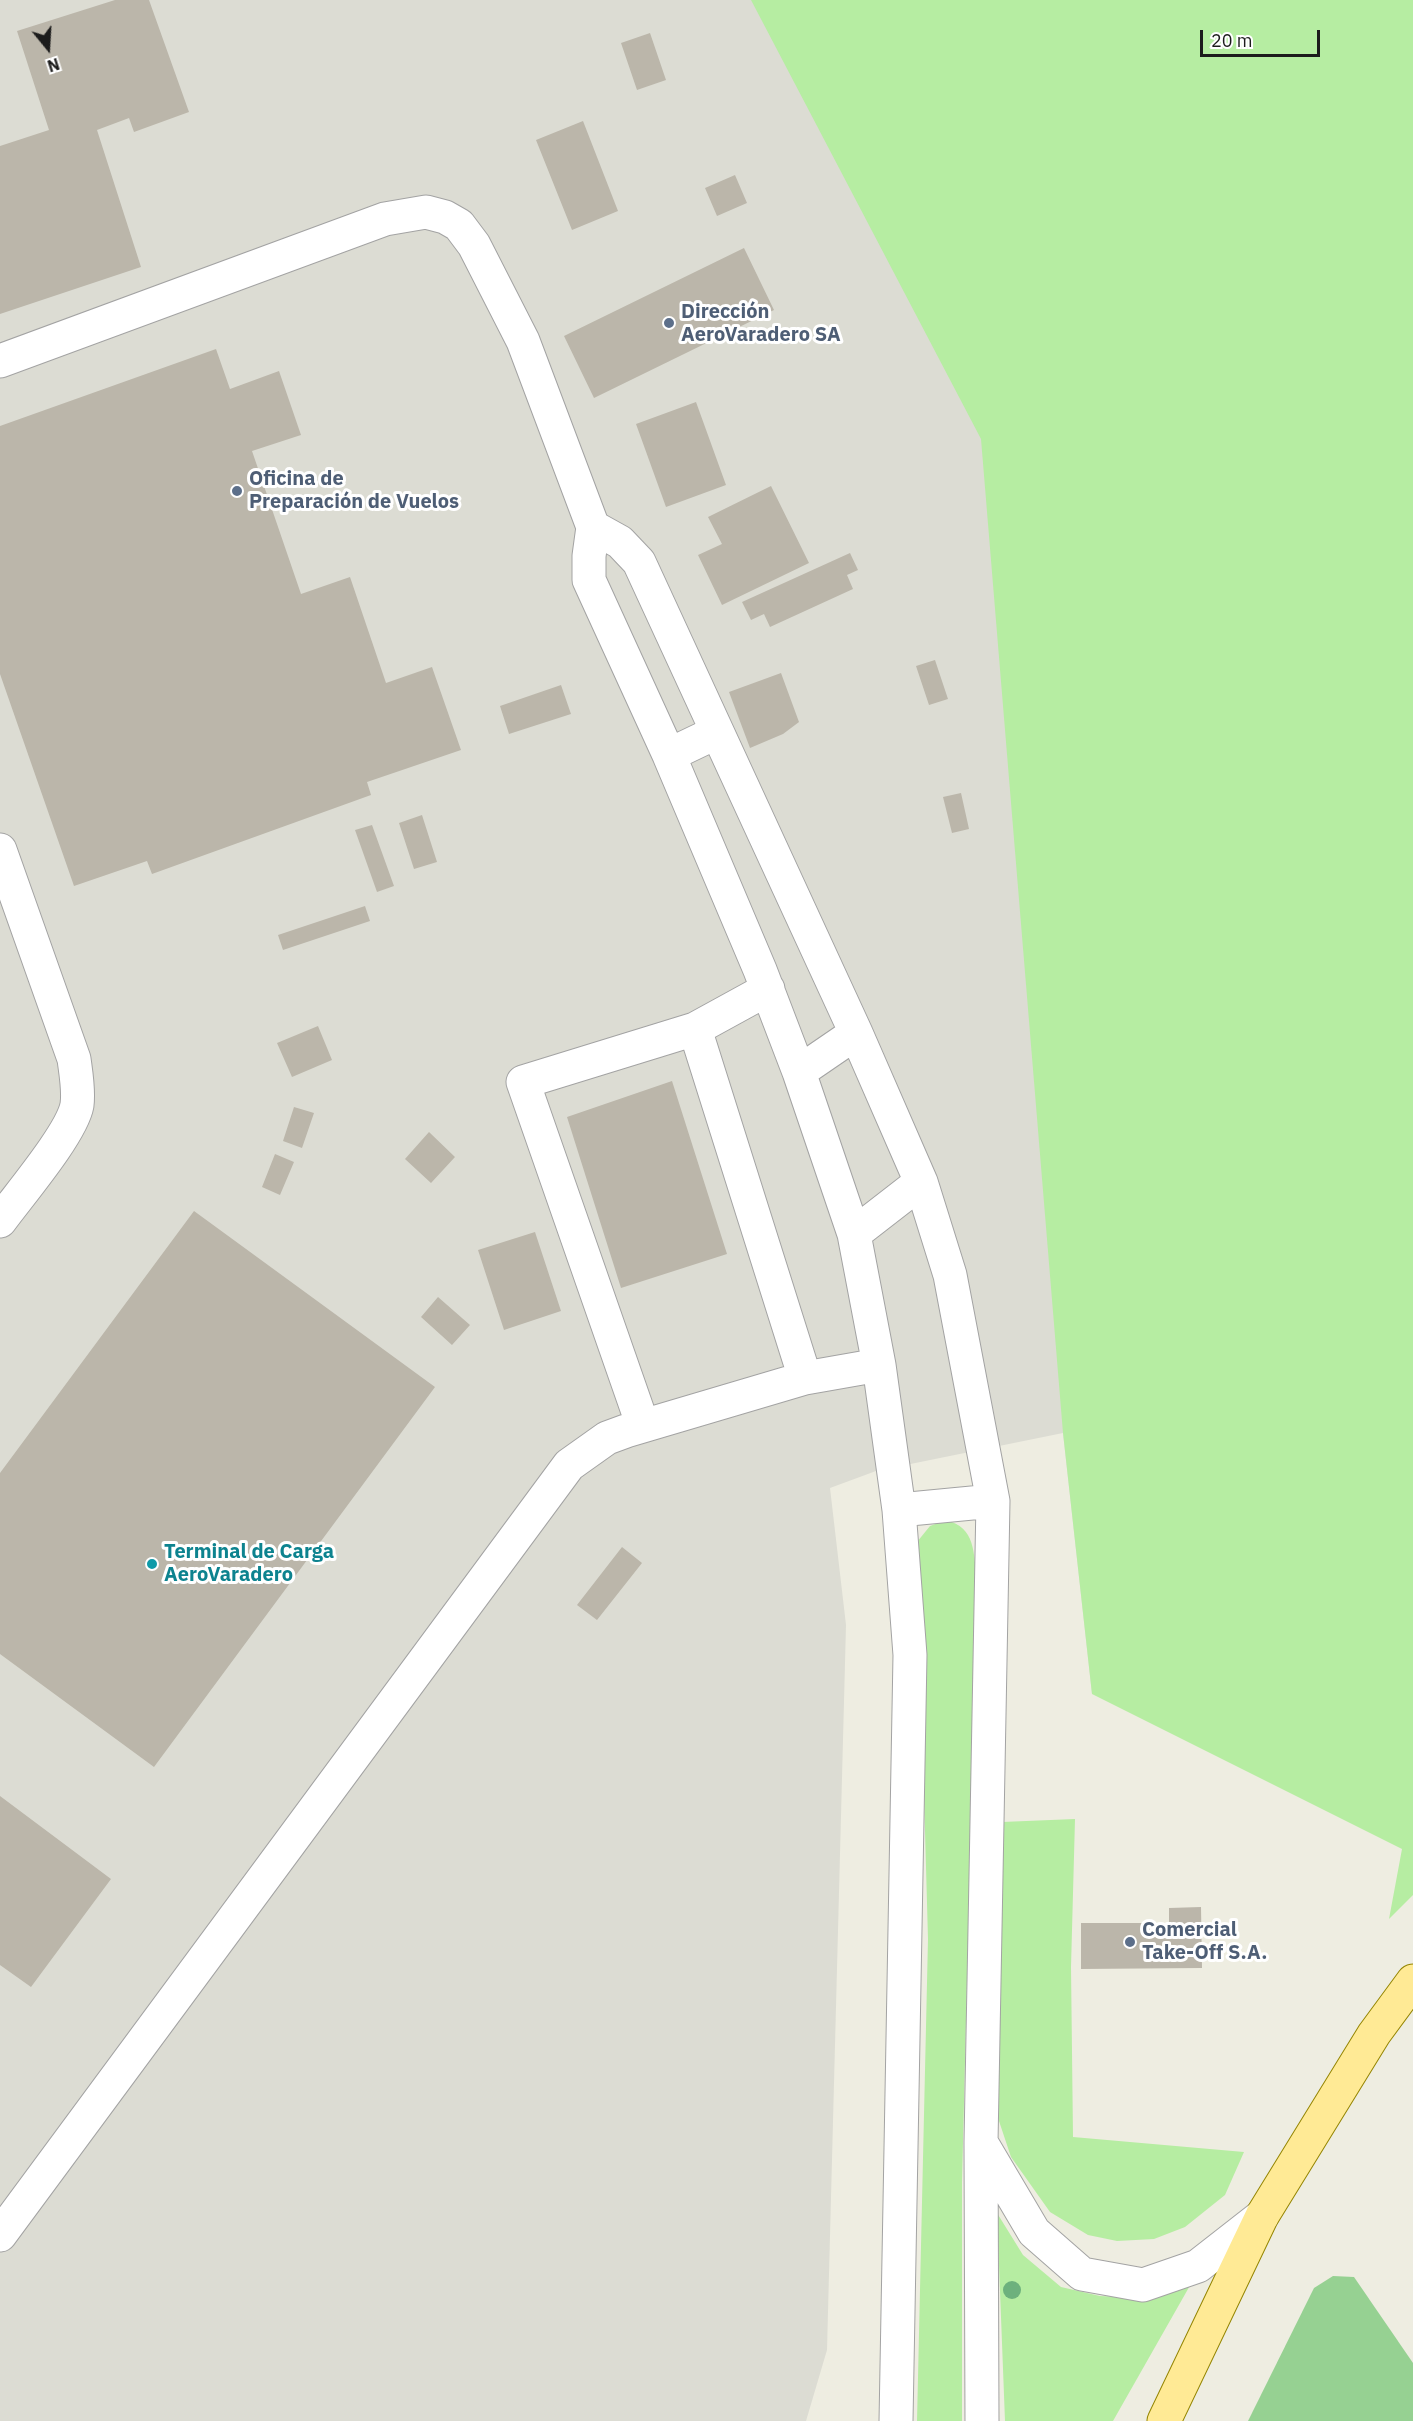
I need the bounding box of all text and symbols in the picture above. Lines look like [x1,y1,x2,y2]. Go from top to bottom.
north arrow [18,18,78,78]
scale bar [1203,18,1323,56]
text: 20 m [1211,29,1253,52]
text: N [45,54,62,76]
place label: Dirección AeroVaradero SA [681,300,841,347]
marker: Dirección AeroVaradero SA [662,316,676,330]
place label: Oficina de Preparación de Vuelos [249,467,459,514]
marker: Oficina de Preparación de Vuelos [230,484,244,498]
place label: Terminal de Carga AeroVaradero [164,1540,334,1587]
marker: Terminal de Carga AeroVaradero [145,1557,159,1571]
place label: Comercial Take-Off S.A. [1142,1918,1267,1965]
marker: Comercial Take-Off S.A. [1123,1935,1137,1949]

